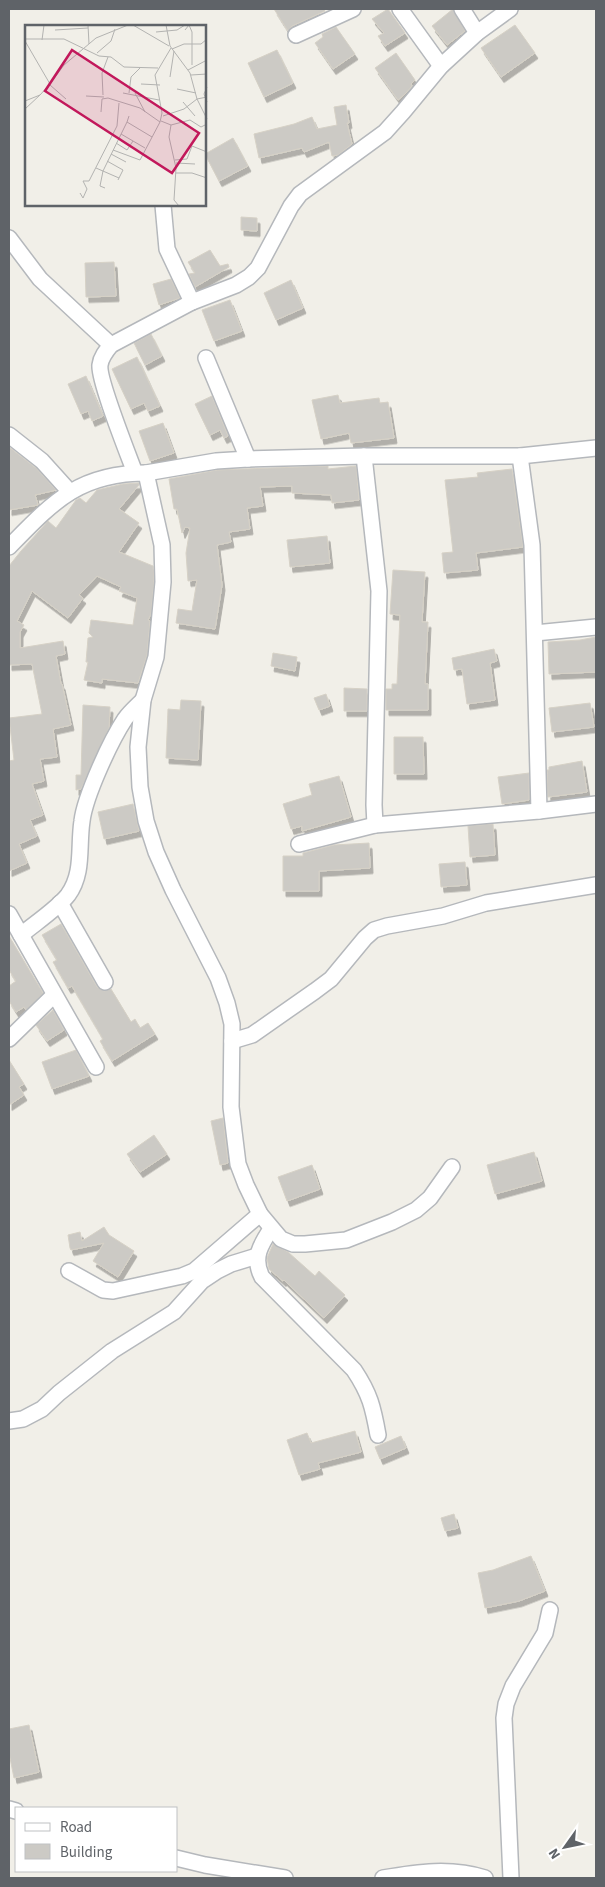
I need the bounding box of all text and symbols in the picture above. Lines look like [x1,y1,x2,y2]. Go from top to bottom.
inset map [25,25,206,206]
legend [15,1807,178,1872]
text: Road [60,1817,92,1838]
north arrow [540,1822,590,1872]
text: Building [60,1842,113,1863]
text: N [544,1844,566,1863]

